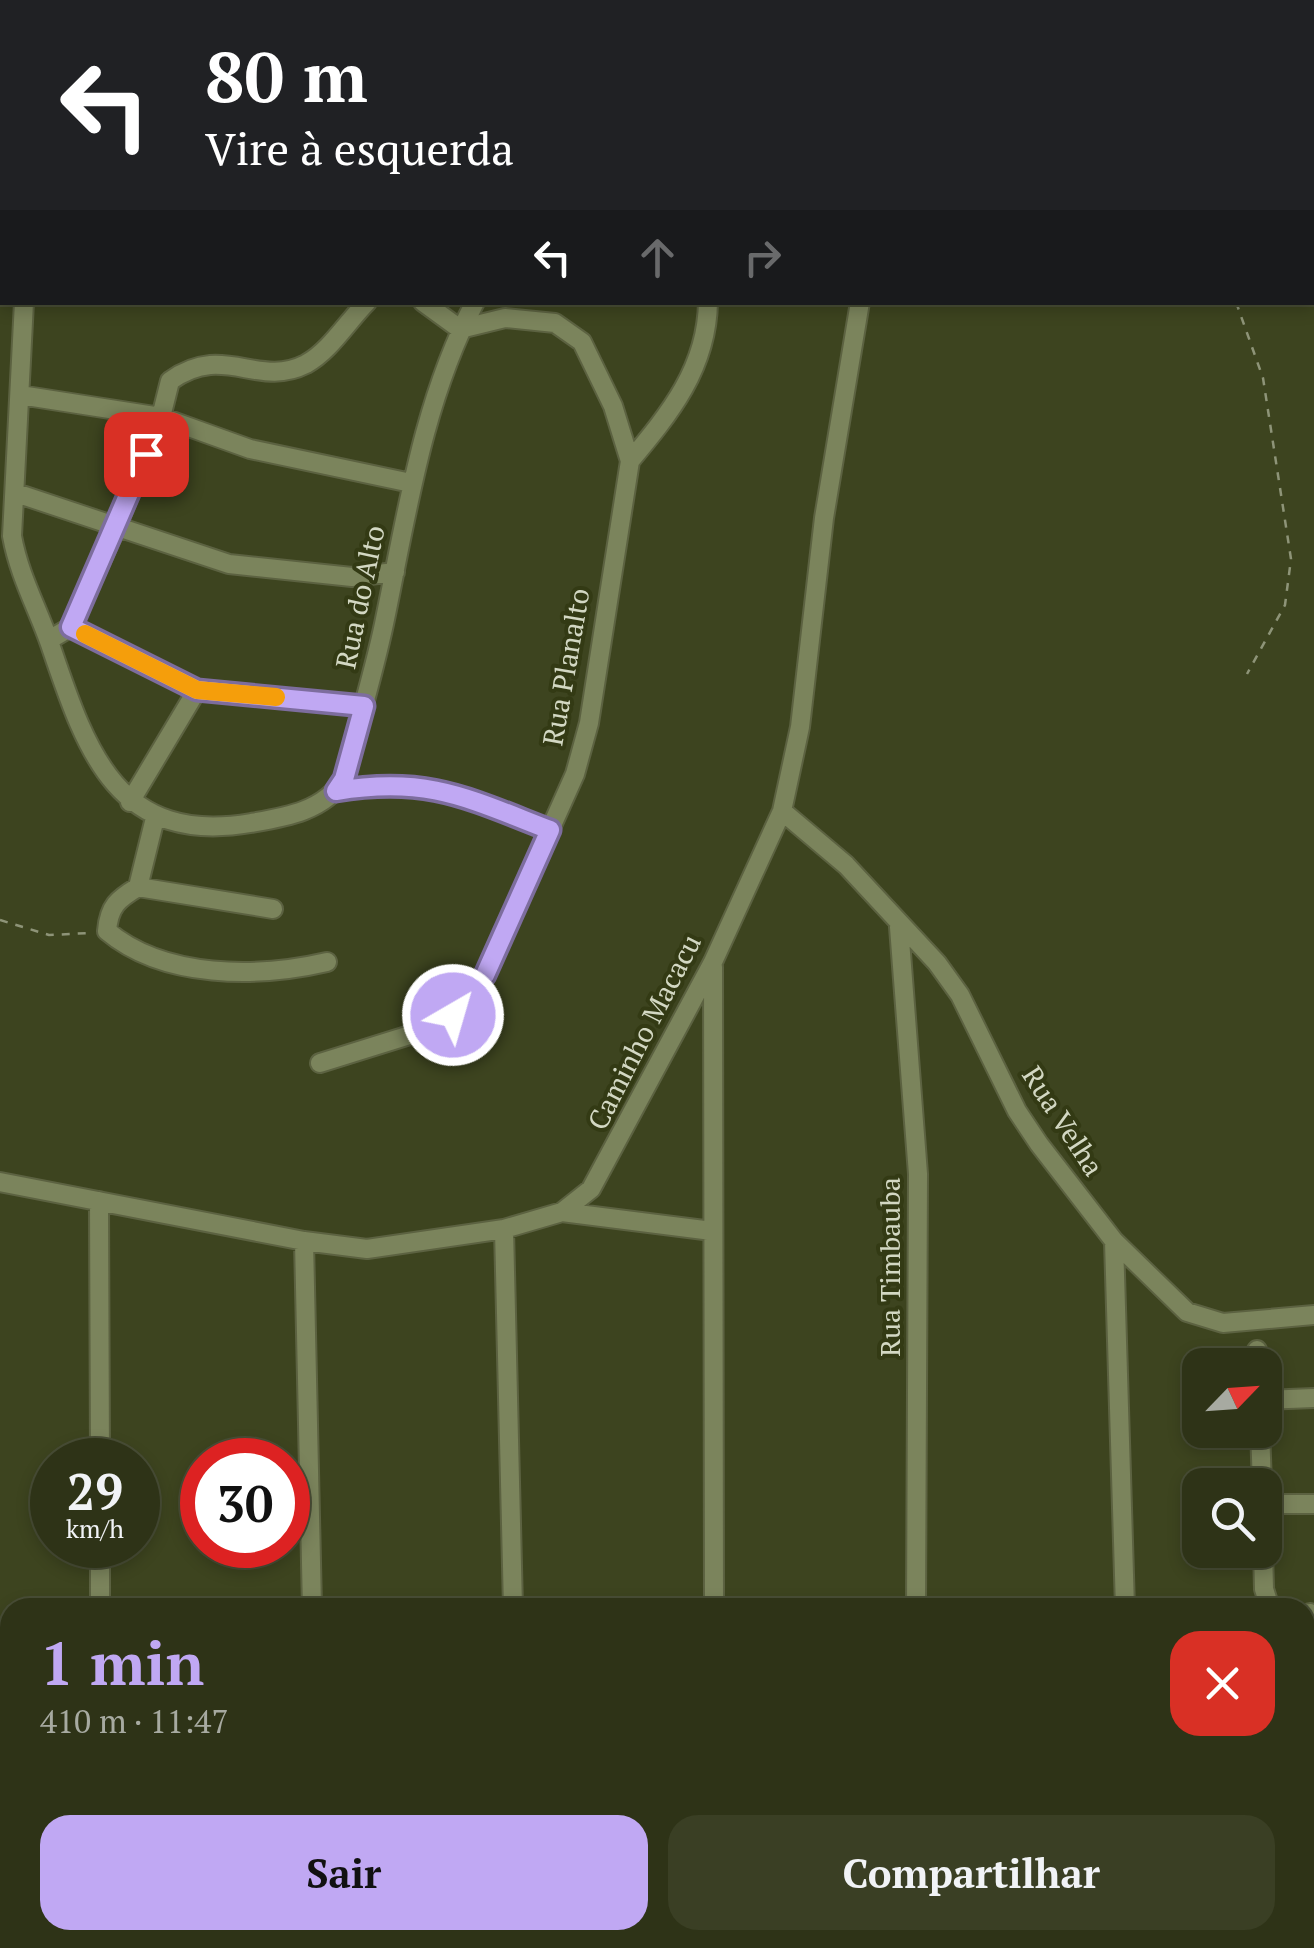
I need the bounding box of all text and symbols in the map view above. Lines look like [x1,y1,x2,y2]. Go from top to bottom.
text: 80 m [205,29,368,122]
icon: left [40,40,170,170]
text: Vire à esquerda [205,118,514,178]
icon: left [525,230,580,285]
icon: ahead [630,230,685,285]
icon: right [735,230,790,285]
pin [104,412,189,497]
icon: arrive [119,427,174,482]
street label: Rua do Alto [326,522,393,672]
street label: Rua Planalto [533,585,598,749]
street label: Caminho Macacu [578,928,709,1136]
position arrow [401,963,505,1067]
street label: Rua Velha [1014,1059,1113,1183]
street label: Rua Timbauba [871,1177,908,1357]
north arrow [1182,1348,1282,1448]
map controls [1182,1348,1282,1568]
speed limit sign: 30 [180,1438,310,1568]
text: 29 [67,1458,123,1524]
button: search [1182,1468,1282,1568]
text: km/h [66,1512,124,1545]
text: 1 min [40,1623,204,1702]
button: close [1170,1631,1275,1736]
text: 410 m · 11:47 [40,1700,228,1742]
button: Sair [40,1815,648,1930]
button: Compartilhar [668,1815,1275,1930]

